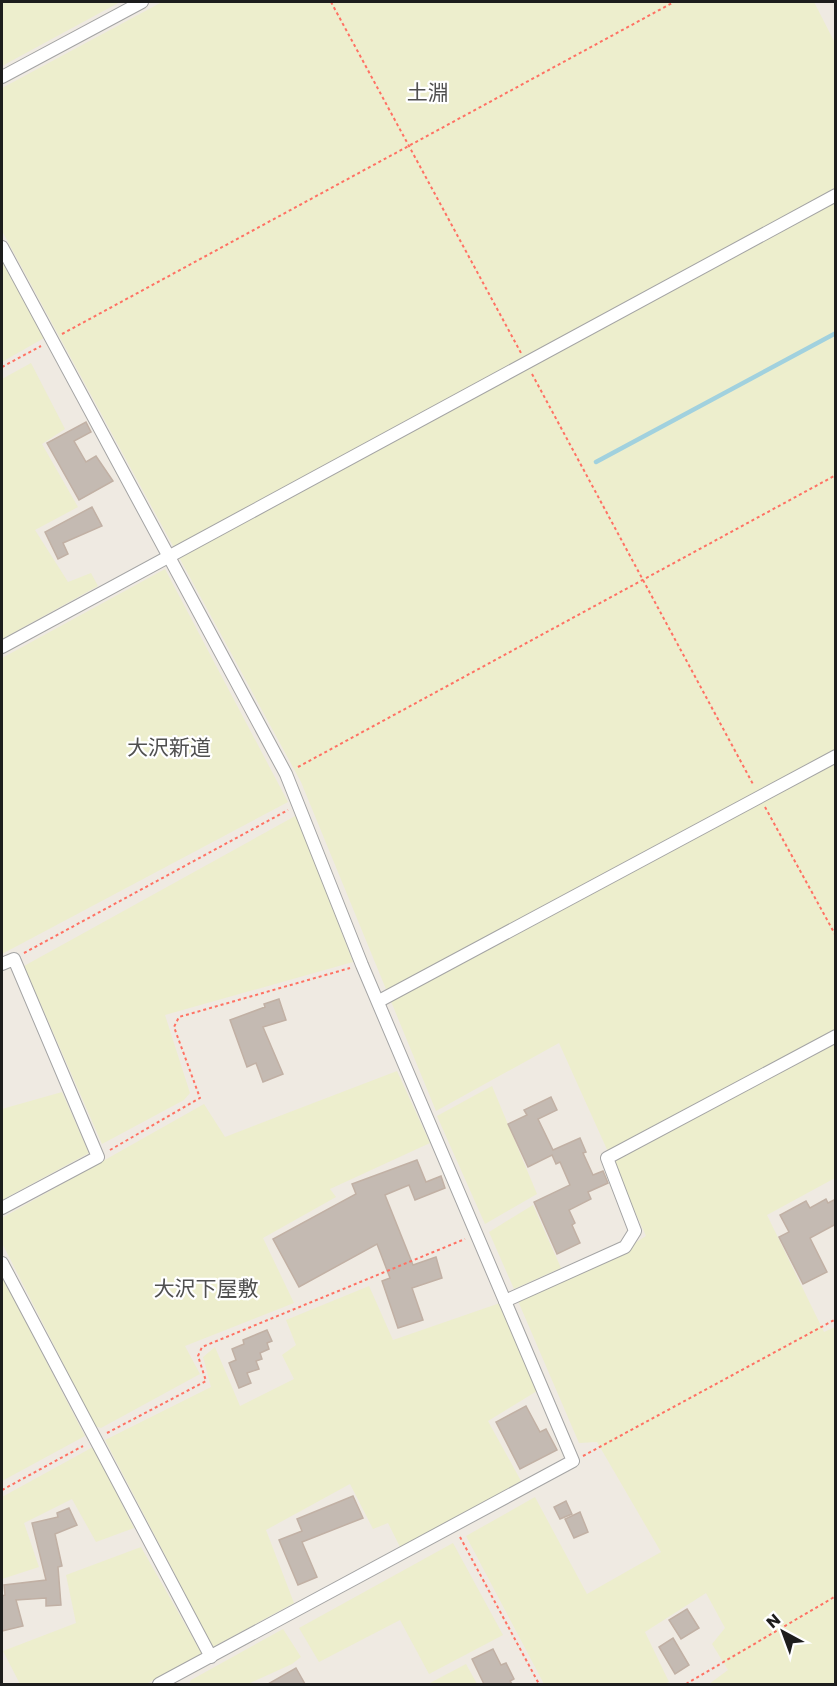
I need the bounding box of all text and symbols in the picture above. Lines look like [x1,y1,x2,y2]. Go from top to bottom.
district label: 土淵 [407,78,449,107]
district label: 大沢新道 [127,733,211,762]
district label: 大沢下屋敷 [154,1274,259,1303]
north arrow [753,1602,813,1662]
text: N [761,1608,786,1634]

